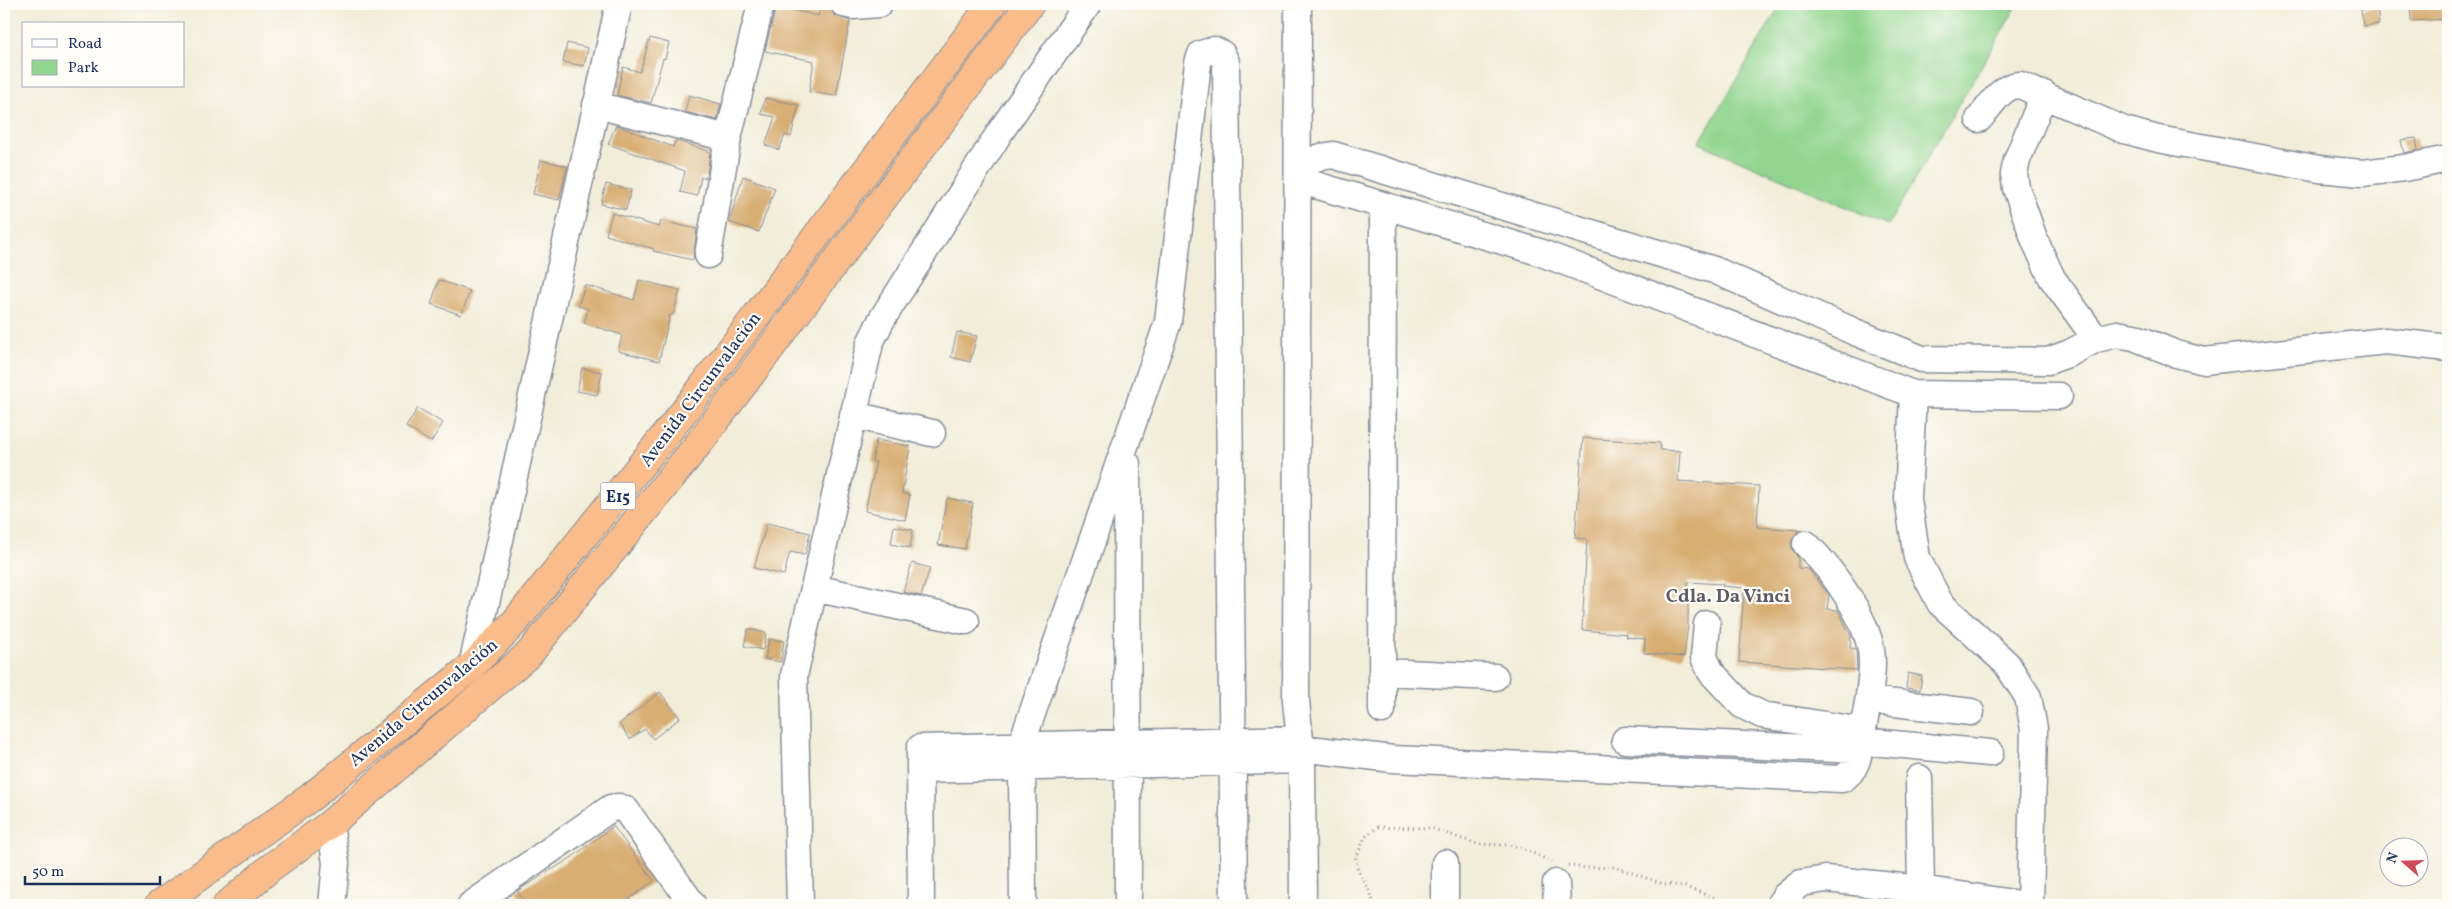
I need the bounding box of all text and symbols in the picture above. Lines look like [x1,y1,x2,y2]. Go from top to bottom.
legend [22,22,185,88]
text: Road [68,34,102,55]
text: Park [68,58,99,79]
street label: Avenida Circunvalación [635,307,768,472]
road number: E15 [600,482,636,510]
district label: Cdla. Da Vinci [1666,584,1790,610]
street label: Avenida Circunvalación [344,633,504,773]
north arrow [2380,836,2430,886]
text: N [2383,850,2404,866]
scale bar [25,854,160,886]
text: 50 m [32,862,64,883]

